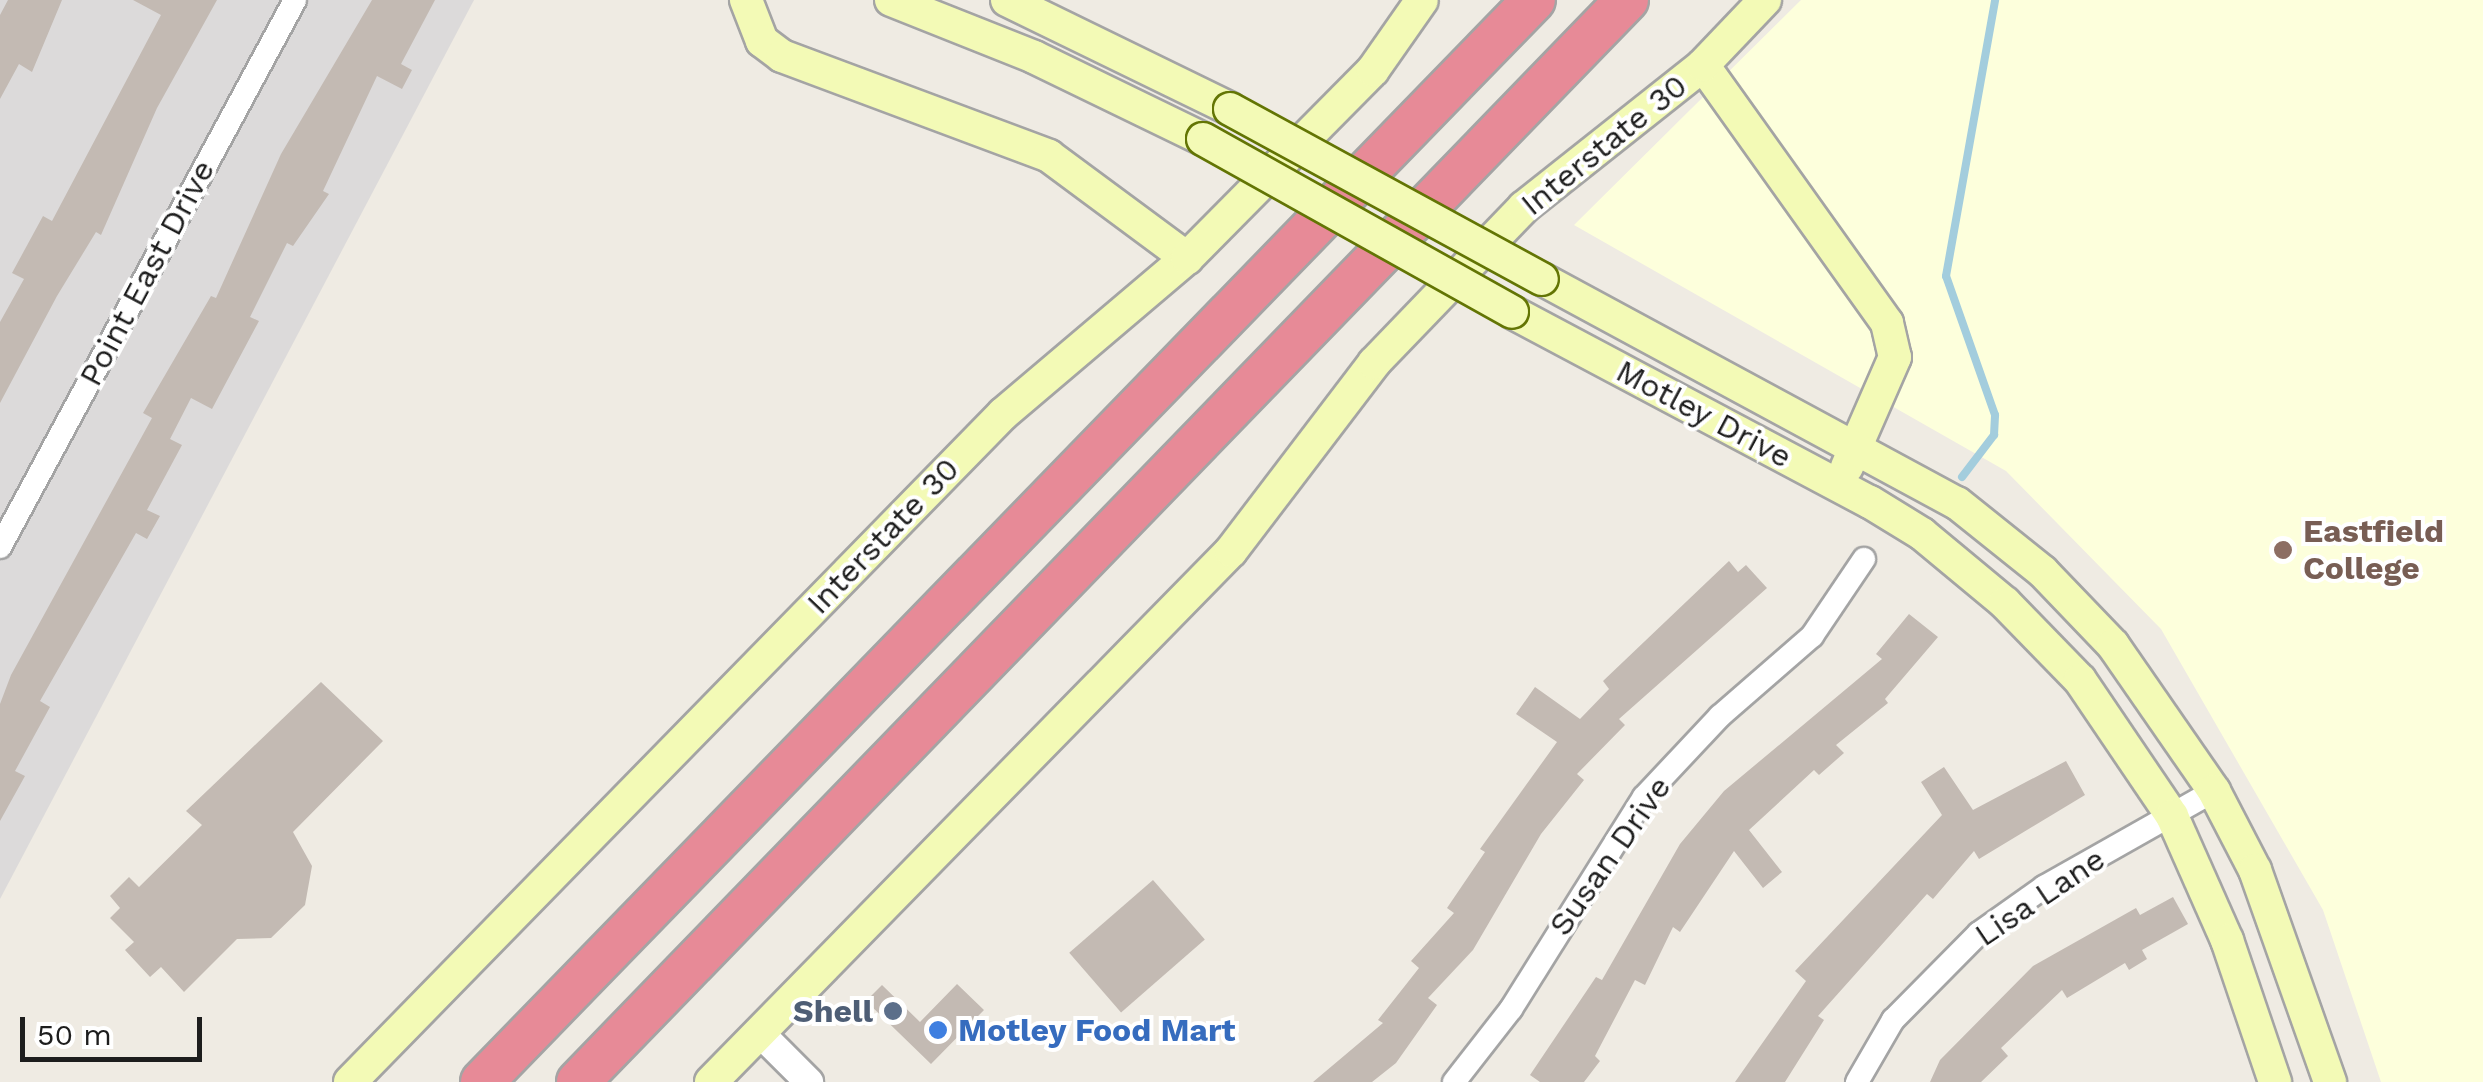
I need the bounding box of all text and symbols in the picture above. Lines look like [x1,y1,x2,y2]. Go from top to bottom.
street label: Interstate 30 [1513,66,1695,224]
street label: Point East Drive [71,154,223,392]
street label: Motley Drive [1609,352,1799,476]
street label: Interstate 30 [799,450,967,622]
place label: Eastfield College [2303,513,2444,588]
marker: Eastfield College [2272,539,2294,561]
street label: Susan Drive [1541,769,1679,943]
street label: Lisa Lane [1967,839,2113,955]
place label: Shell [793,992,873,1030]
scale bar [25,997,208,1059]
marker: Shell [882,1000,904,1022]
place label: Motley Food Mart [958,1011,1236,1049]
text: 50 m [37,1017,112,1052]
marker: Motley Food Mart [927,1019,949,1041]

